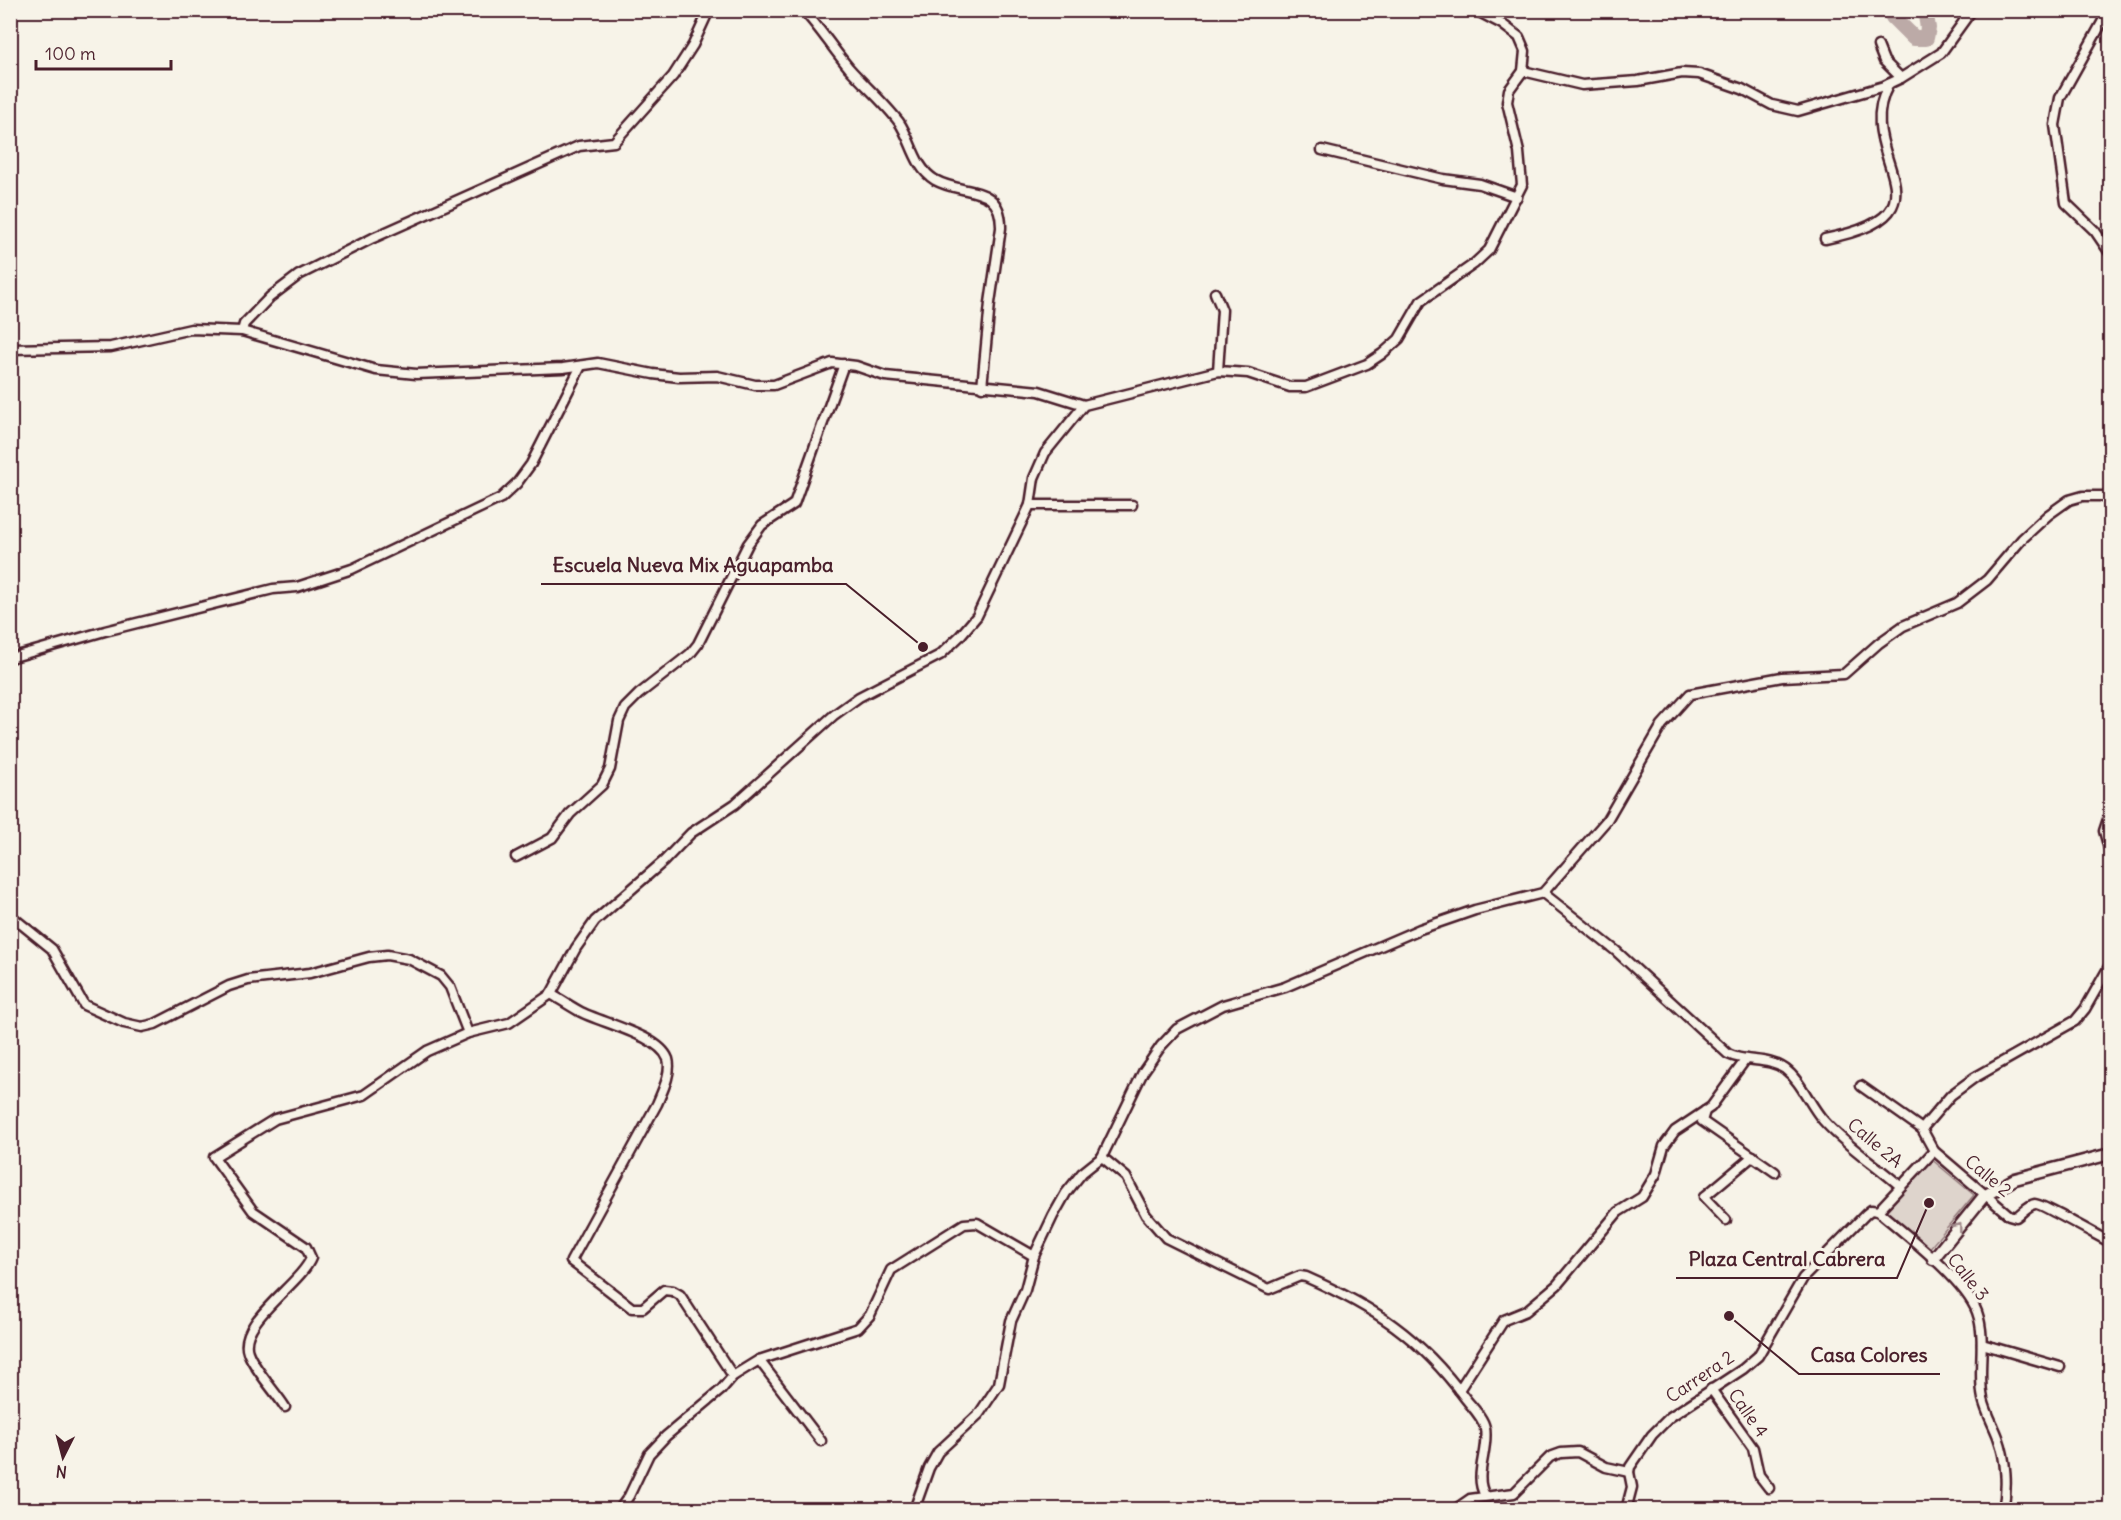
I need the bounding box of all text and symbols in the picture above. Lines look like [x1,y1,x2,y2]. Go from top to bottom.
scale bar [36,33,171,71]
text: 100 m [45,42,96,65]
callout: Escuela Nueva Mix Aguapamba [541,546,846,584]
text: Escuela Nueva Mix Aguapamba [553,552,834,577]
street label: Calle 2A [1843,1113,1908,1172]
street label: Calle 2 [1960,1149,2016,1202]
one-way arrow [1951,1223,1962,1234]
callout: Plaza Central Cabrera [1676,1240,1897,1278]
text: Plaza Central Cabrera [1689,1246,1886,1271]
street label: Calle 3 [1943,1248,1994,1305]
callout: Casa Colores [1799,1336,1940,1374]
text: Casa Colores [1810,1342,1928,1367]
street label: Carrera 2 [1661,1345,1738,1408]
street label: Calle 4 [1723,1384,1773,1442]
north arrow [33,1427,93,1487]
text: N [55,1461,68,1482]

